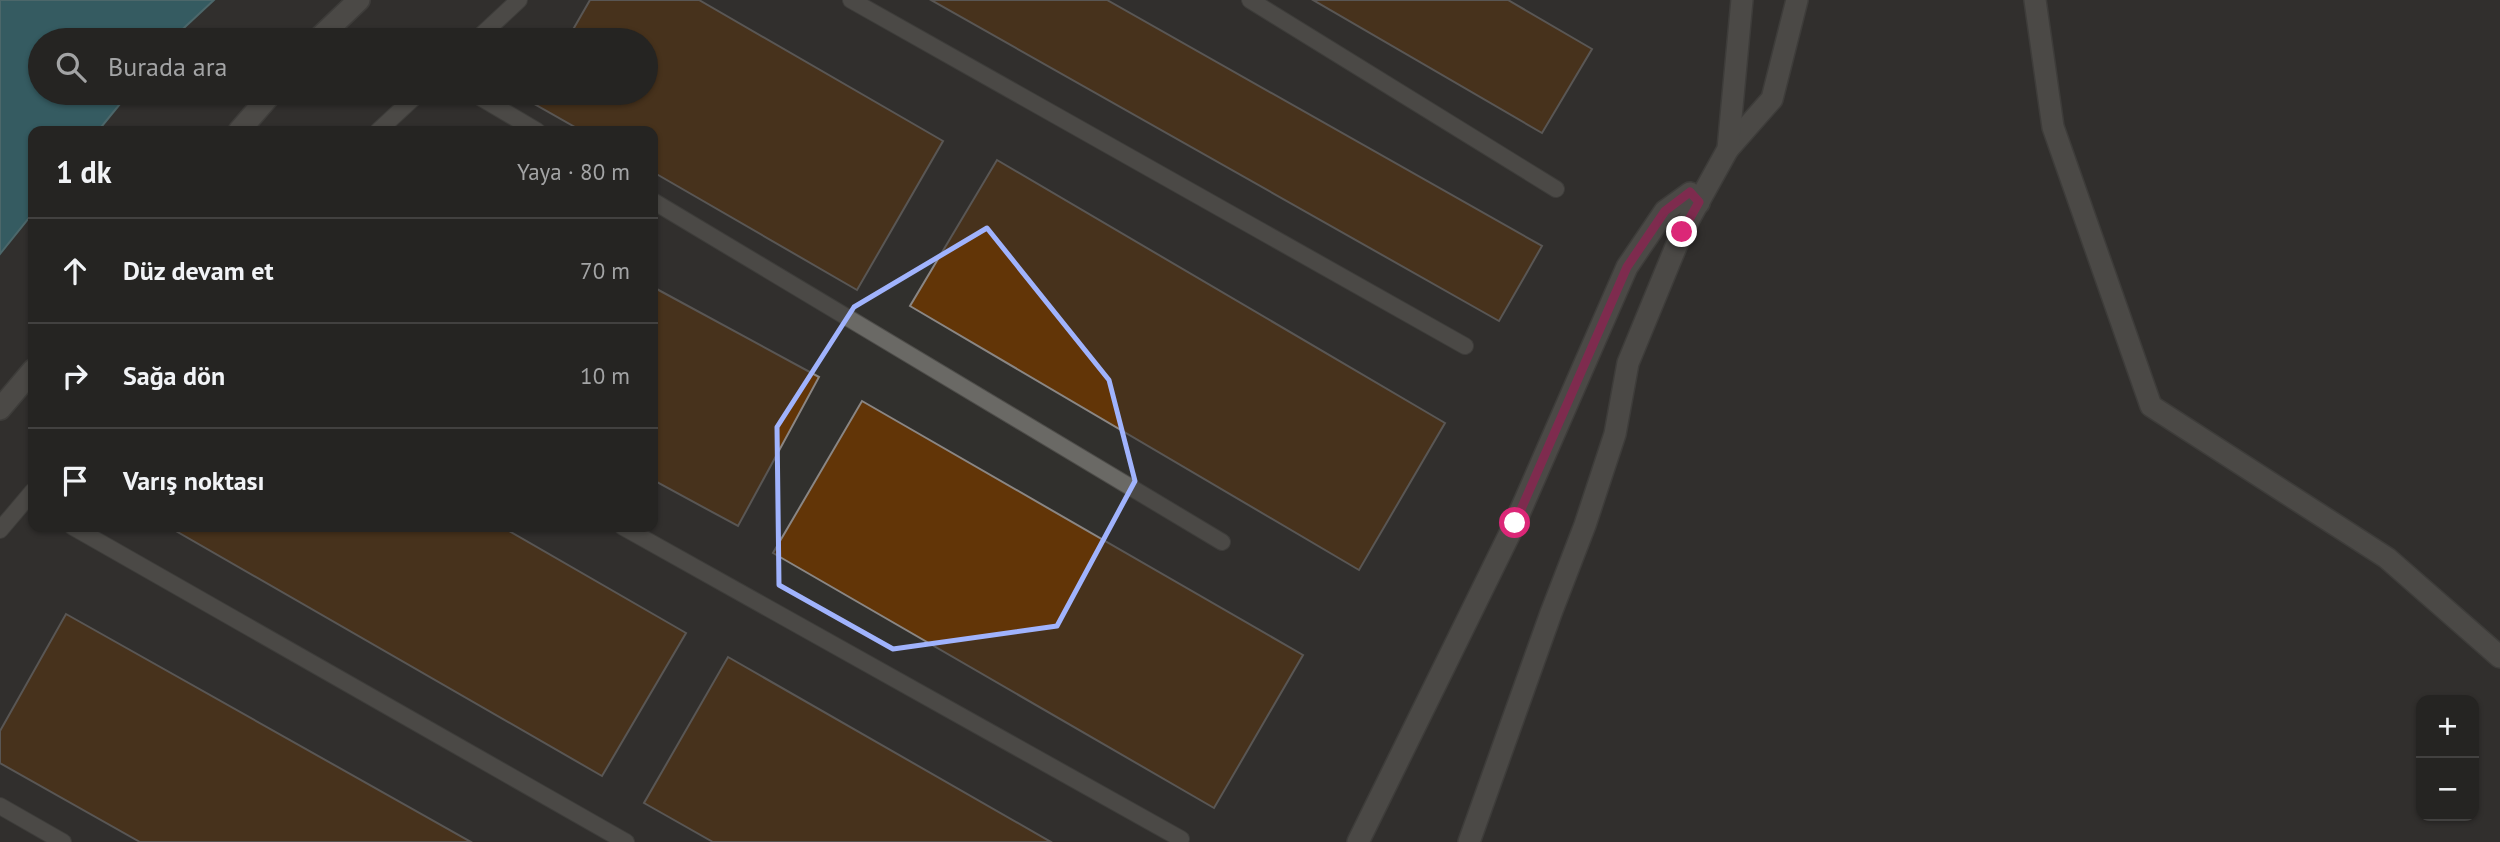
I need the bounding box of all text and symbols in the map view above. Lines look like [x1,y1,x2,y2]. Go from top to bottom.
search box [28,28,658,105]
icon: search [52,48,90,86]
text: Burada ara [108,50,227,83]
text: 1 dk [56,152,112,191]
text: Yaya · 80 m [517,157,630,186]
route end [1666,216,1697,247]
icon: ahead [56,252,94,290]
text: Düz devam et [123,254,273,287]
text: 70 m [580,256,630,285]
icon: right [56,357,94,395]
text: Sağa dön [123,359,225,392]
text: 10 m [580,361,630,390]
icon: arrive [56,462,94,500]
text: Varış noktası [123,464,265,497]
route start [1499,507,1530,538]
map controls [2416,695,2479,821]
button: + [2416,695,2479,758]
button: − [2416,758,2479,821]

